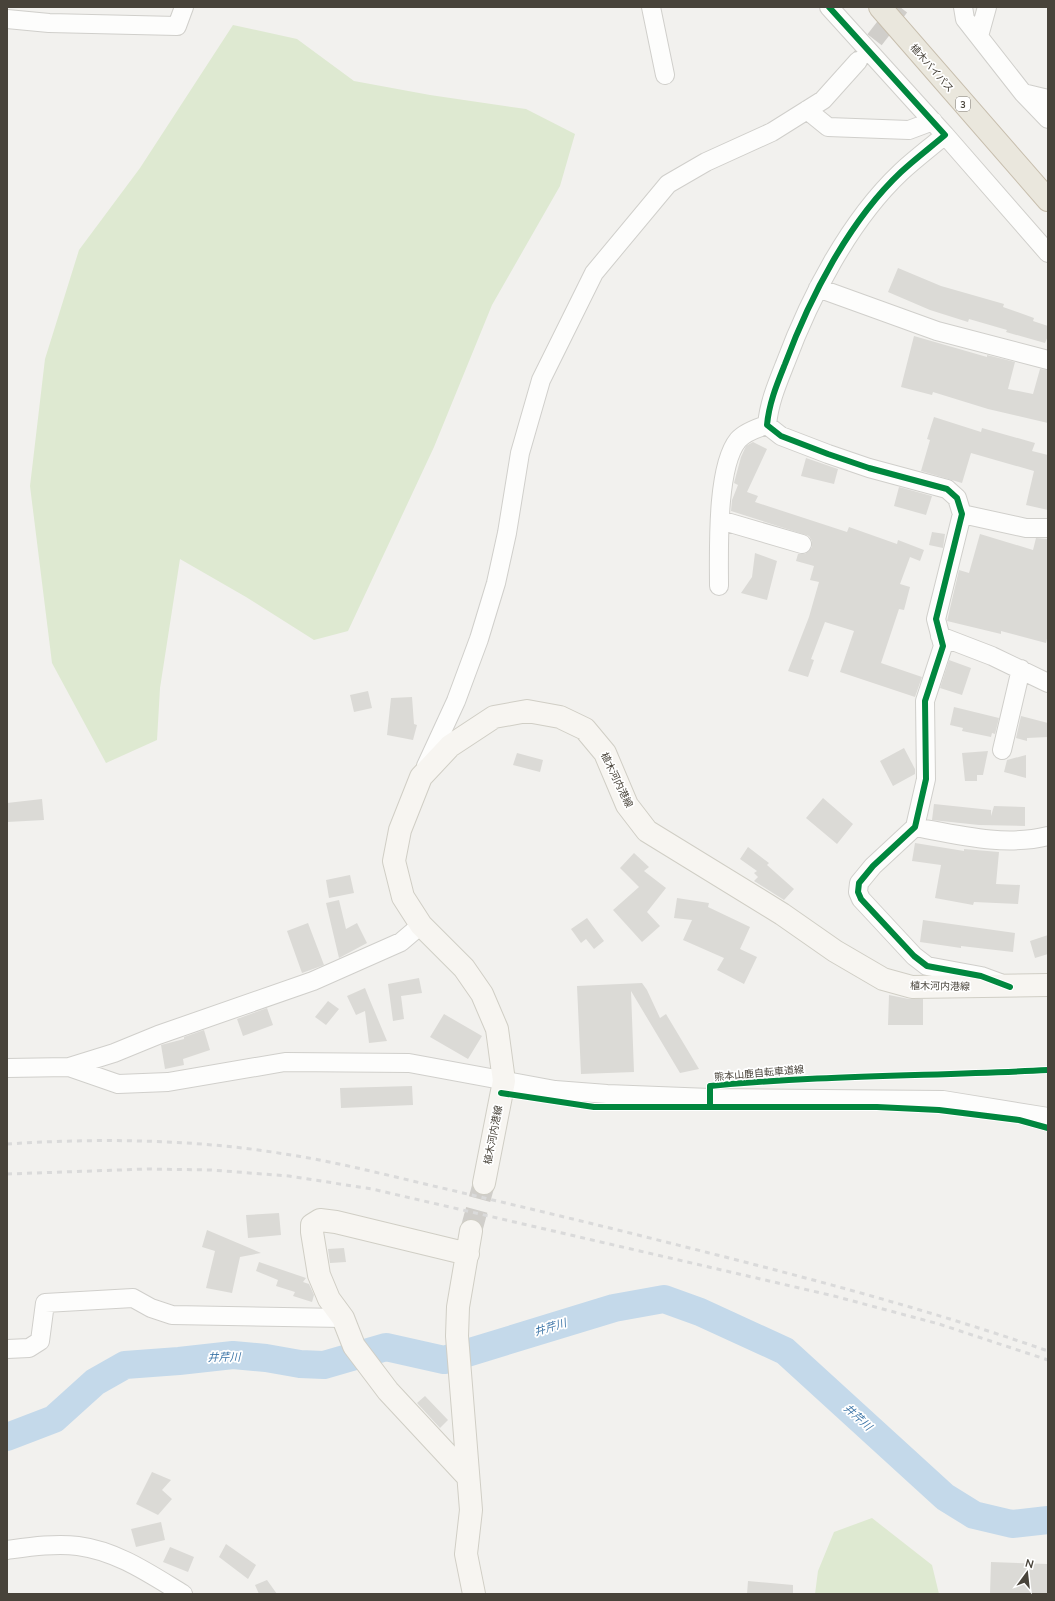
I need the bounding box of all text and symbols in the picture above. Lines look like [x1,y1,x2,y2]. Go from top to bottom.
street label: 植木バイパス [907,41,957,95]
road number: 3 [956,97,970,111]
street label: 植木河内港線 [598,750,636,810]
street label: 植木河内港線 [910,979,970,993]
street label: 熊本山鹿自転車道線 [714,1063,804,1083]
street label: 植木河内港線 [481,1104,505,1166]
water label: 井芹川 [532,1315,569,1339]
water label: 井芹川 [207,1350,242,1364]
water label: 井芹川 [841,1401,876,1434]
north arrow [1007,1553,1047,1593]
text: N [1024,1556,1035,1571]

